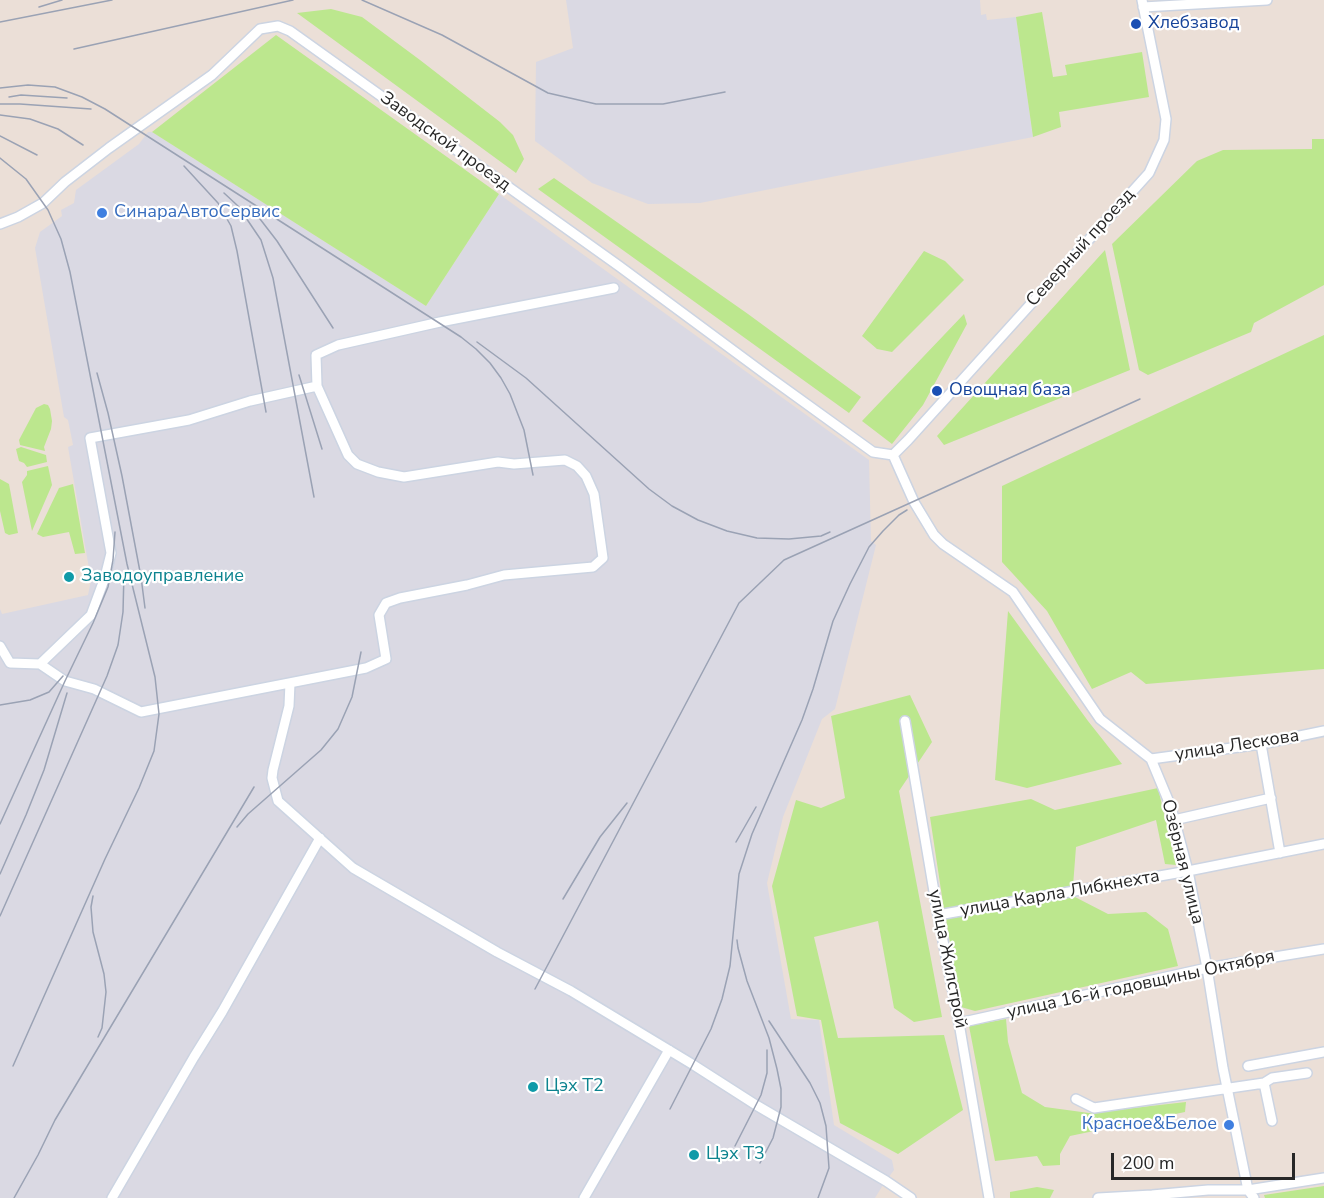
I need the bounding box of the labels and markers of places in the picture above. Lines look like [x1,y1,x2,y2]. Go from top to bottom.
place label: Хлебзавод [1148,13,1239,35]
marker: Хлебзавод [1129,17,1143,31]
place label: СинараАвтоСервис [114,202,280,224]
marker: СинараАвтоСервис [95,206,109,220]
place label: Овощная база [949,380,1071,402]
marker: Овощная база [930,384,944,398]
place label: Заводоуправление [81,566,244,588]
marker: Заводоуправление [62,570,76,584]
place label: Цэх Т2 [545,1076,604,1098]
marker: Цэх Т2 [526,1080,540,1094]
place label: Красное&Белое [1082,1114,1217,1136]
marker: Красное&Белое [1222,1118,1236,1132]
place label: Цэх Т3 [706,1144,765,1166]
marker: Цэх Т3 [687,1148,701,1162]

